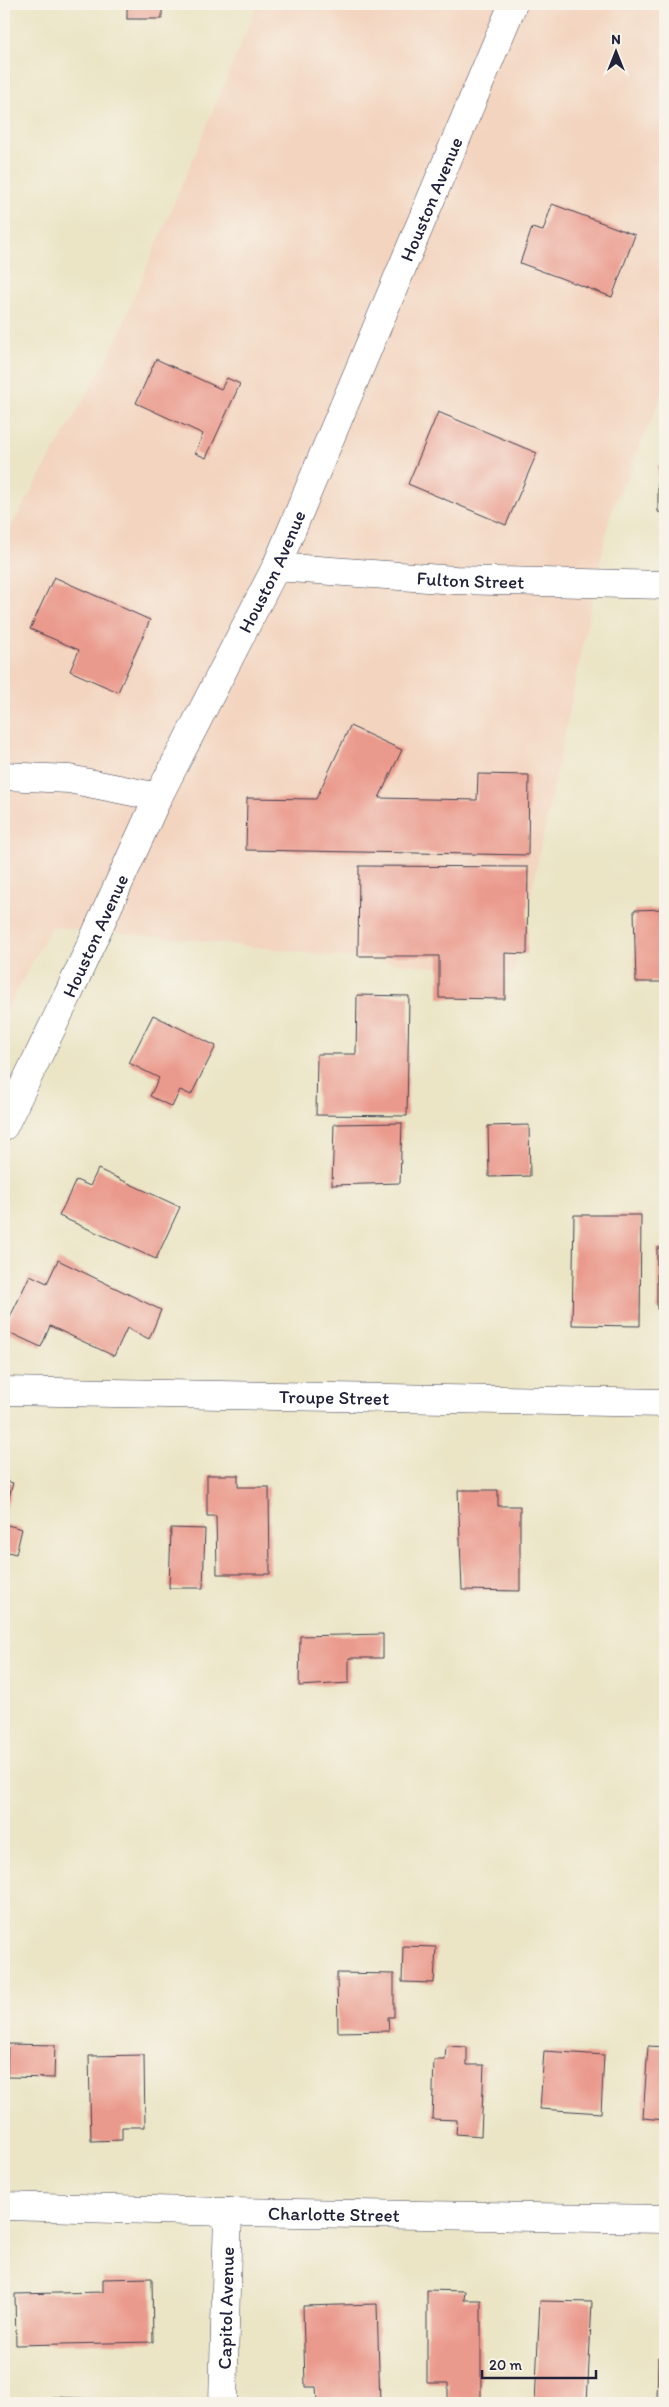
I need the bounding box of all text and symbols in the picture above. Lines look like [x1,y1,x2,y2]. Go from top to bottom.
north arrow [592,28,642,78]
text: N [611,31,621,48]
street label: Houston Avenue [394,133,467,265]
street label: Houston Avenue [233,507,310,637]
street label: Fulton Street [416,566,525,593]
street label: Houston Avenue [57,870,133,1001]
street label: Troupe Street [279,1384,389,1409]
street label: Charlotte Street [268,2201,400,2226]
street label: Capitol Avenue [212,2246,239,2370]
scale bar [482,2347,595,2379]
text: 20 m [489,2356,523,2374]

